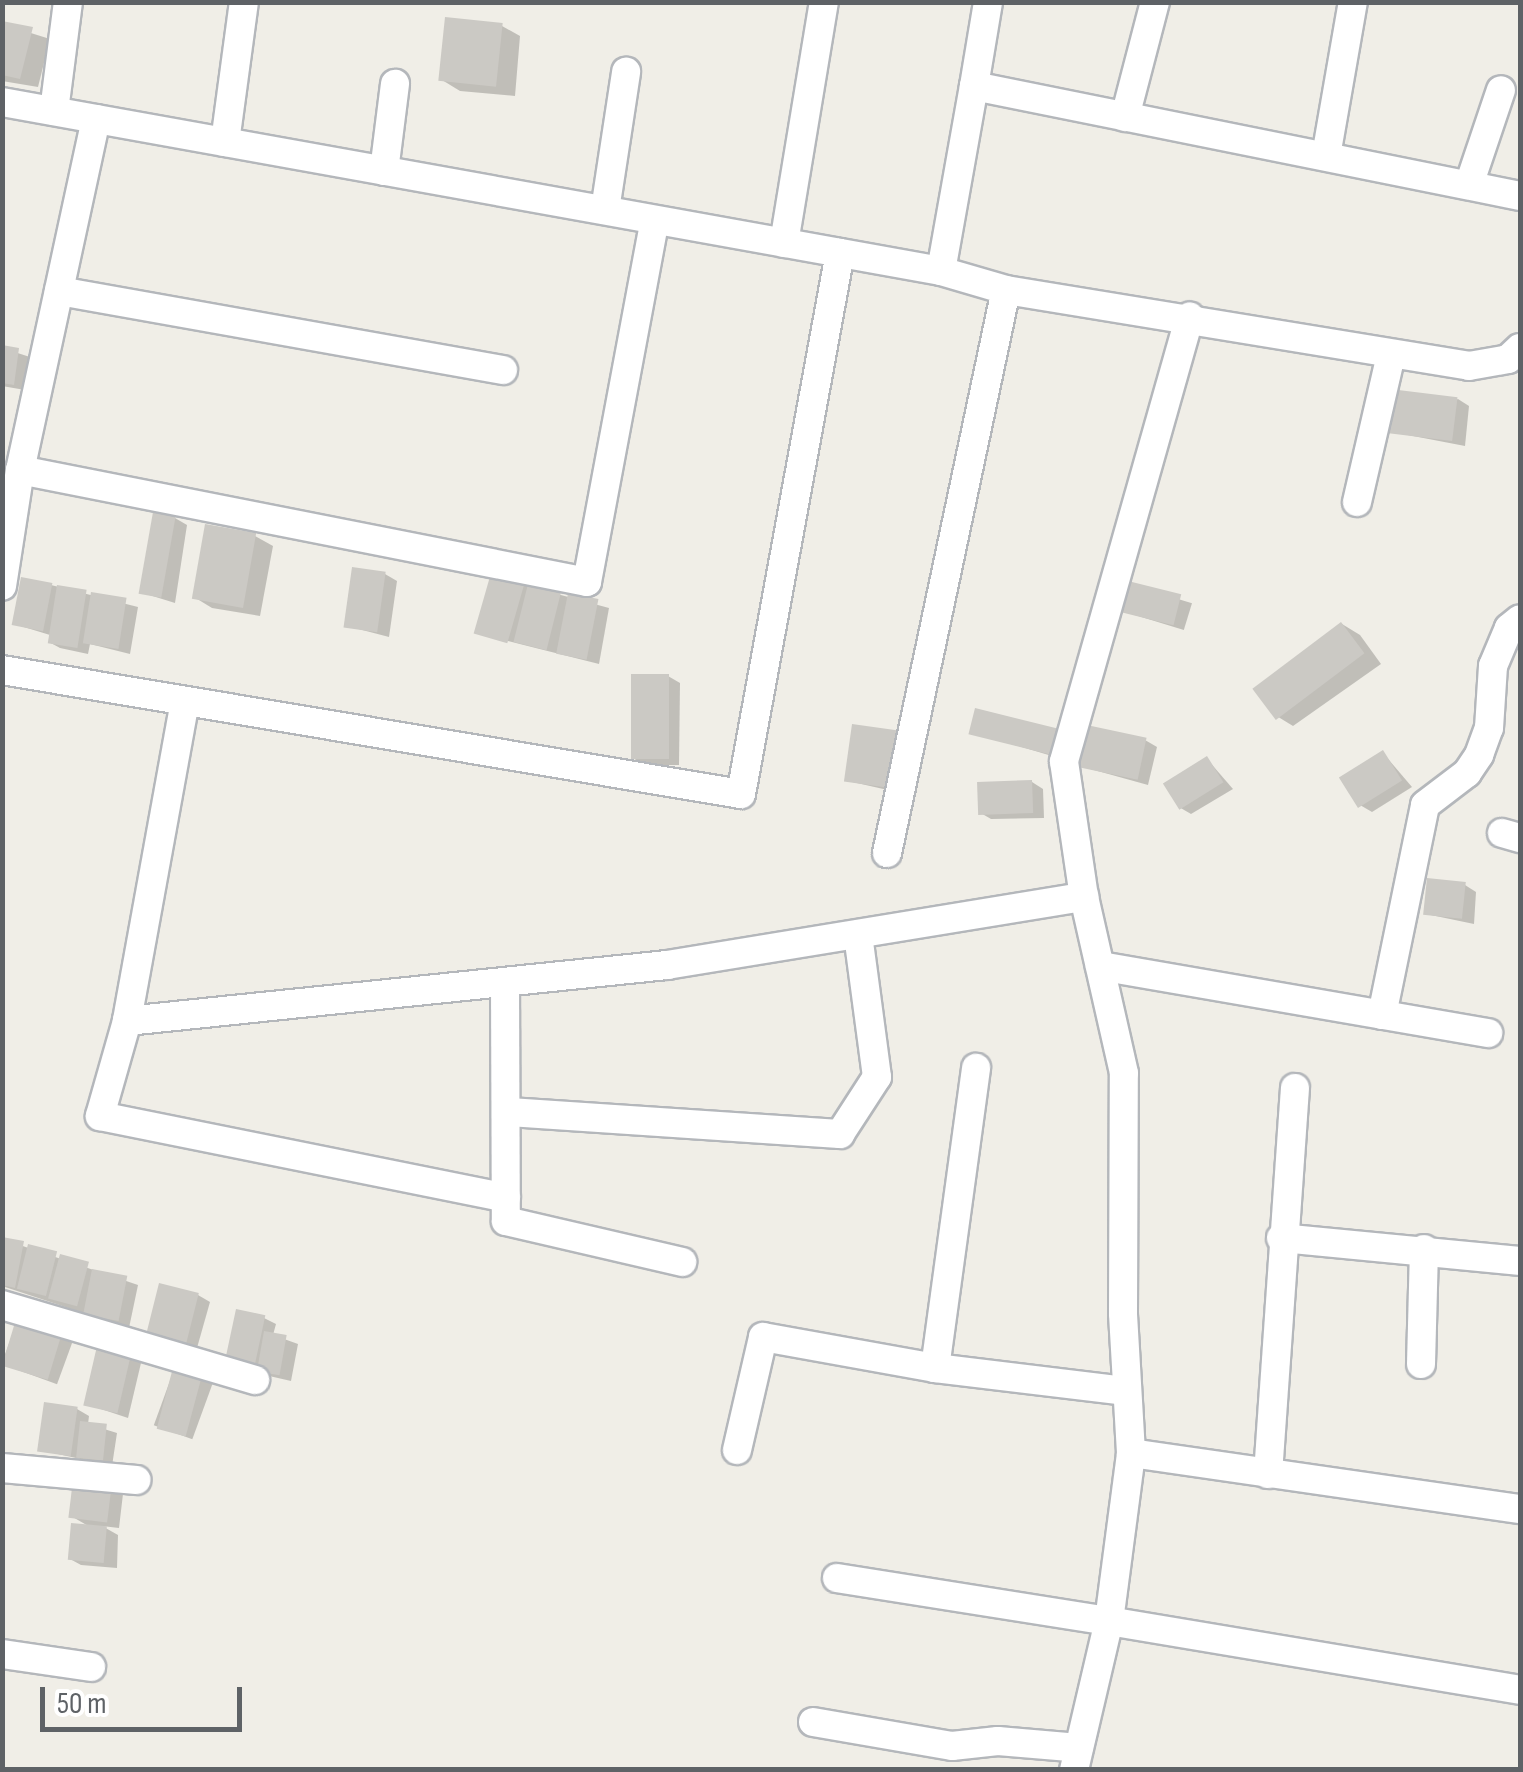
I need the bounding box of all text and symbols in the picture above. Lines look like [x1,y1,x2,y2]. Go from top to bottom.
scale bar [45,1667,248,1729]
text: 50 m [57,1686,106,1722]

